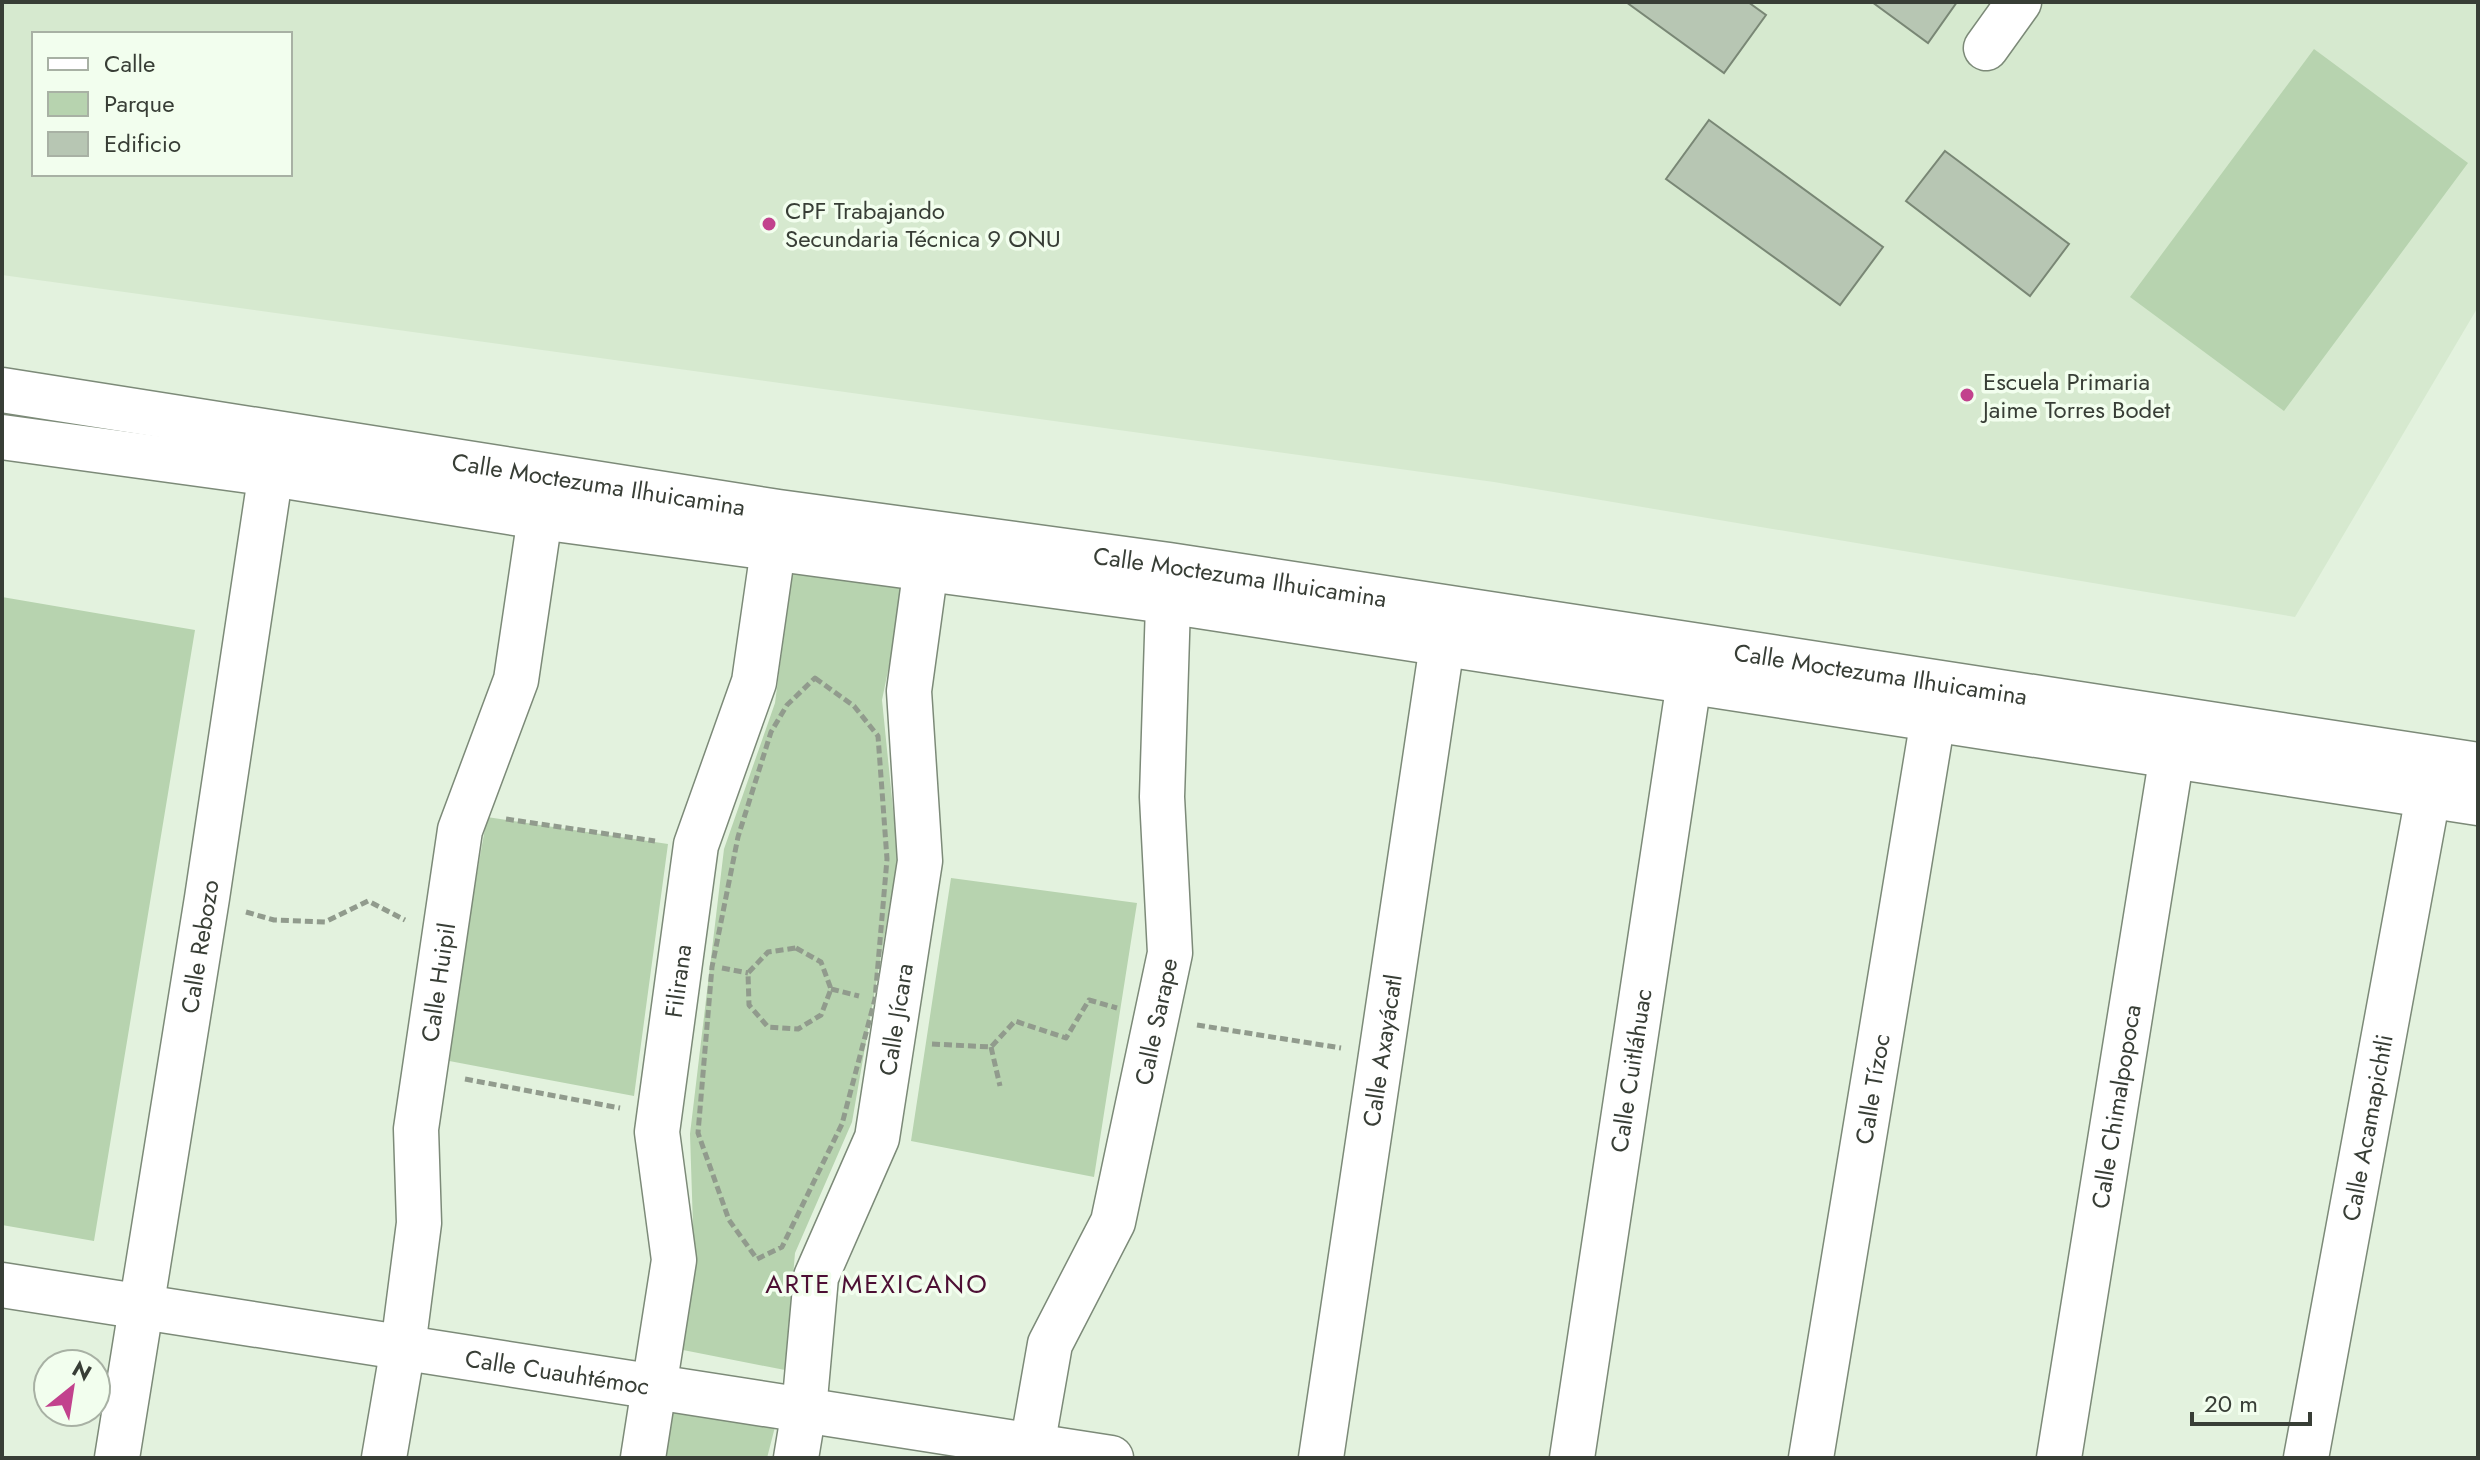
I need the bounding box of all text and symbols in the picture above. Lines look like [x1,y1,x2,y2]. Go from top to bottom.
legend [32,32,292,176]
text: Calle [104,46,155,81]
text: Parque [104,86,175,121]
text: Edificio [104,126,181,161]
place label: CPF Trabajando Secundaria Técnica 9 ONU [785,193,1061,256]
marker: CPF Trabajando Secundaria Técnica 9 ONU [760,215,778,233]
place label: Escuela Primaria Jaime Torres Bodet [1980,364,2171,427]
marker: Escuela Primaria Jaime Torres Bodet [1958,386,1976,404]
street label: Calle Moctezuma Ilhuicamina [450,444,748,524]
street label: Calle Moctezuma Ilhuicamina [1091,537,1389,616]
street label: Calle Moctezuma Ilhuicamina [1731,634,2030,713]
street label: Calle Rebozo [171,877,227,1016]
street label: Calle Huipil [412,920,464,1044]
street label: Filirana [655,942,700,1020]
street label: Calle Sarape [1125,955,1186,1088]
street label: Calle Jícara [869,961,921,1078]
street label: Calle Axayácatl [1353,972,1410,1129]
street label: Calle Cuitláhuac [1601,986,1660,1155]
street label: Calle Chimalpopoca [2082,1002,2149,1211]
street label: Calle Tízoc [1846,1031,1898,1147]
street label: Calle Acamapichtli [2333,1031,2401,1224]
district label: ARTE MEXICANO [765,1265,989,1303]
street label: Calle Cuauhtémoc [463,1340,652,1403]
north arrow [32,1348,112,1428]
text: N [66,1352,98,1389]
scale bar [2192,1376,2310,1426]
text: 20 m [2204,1386,2258,1421]

